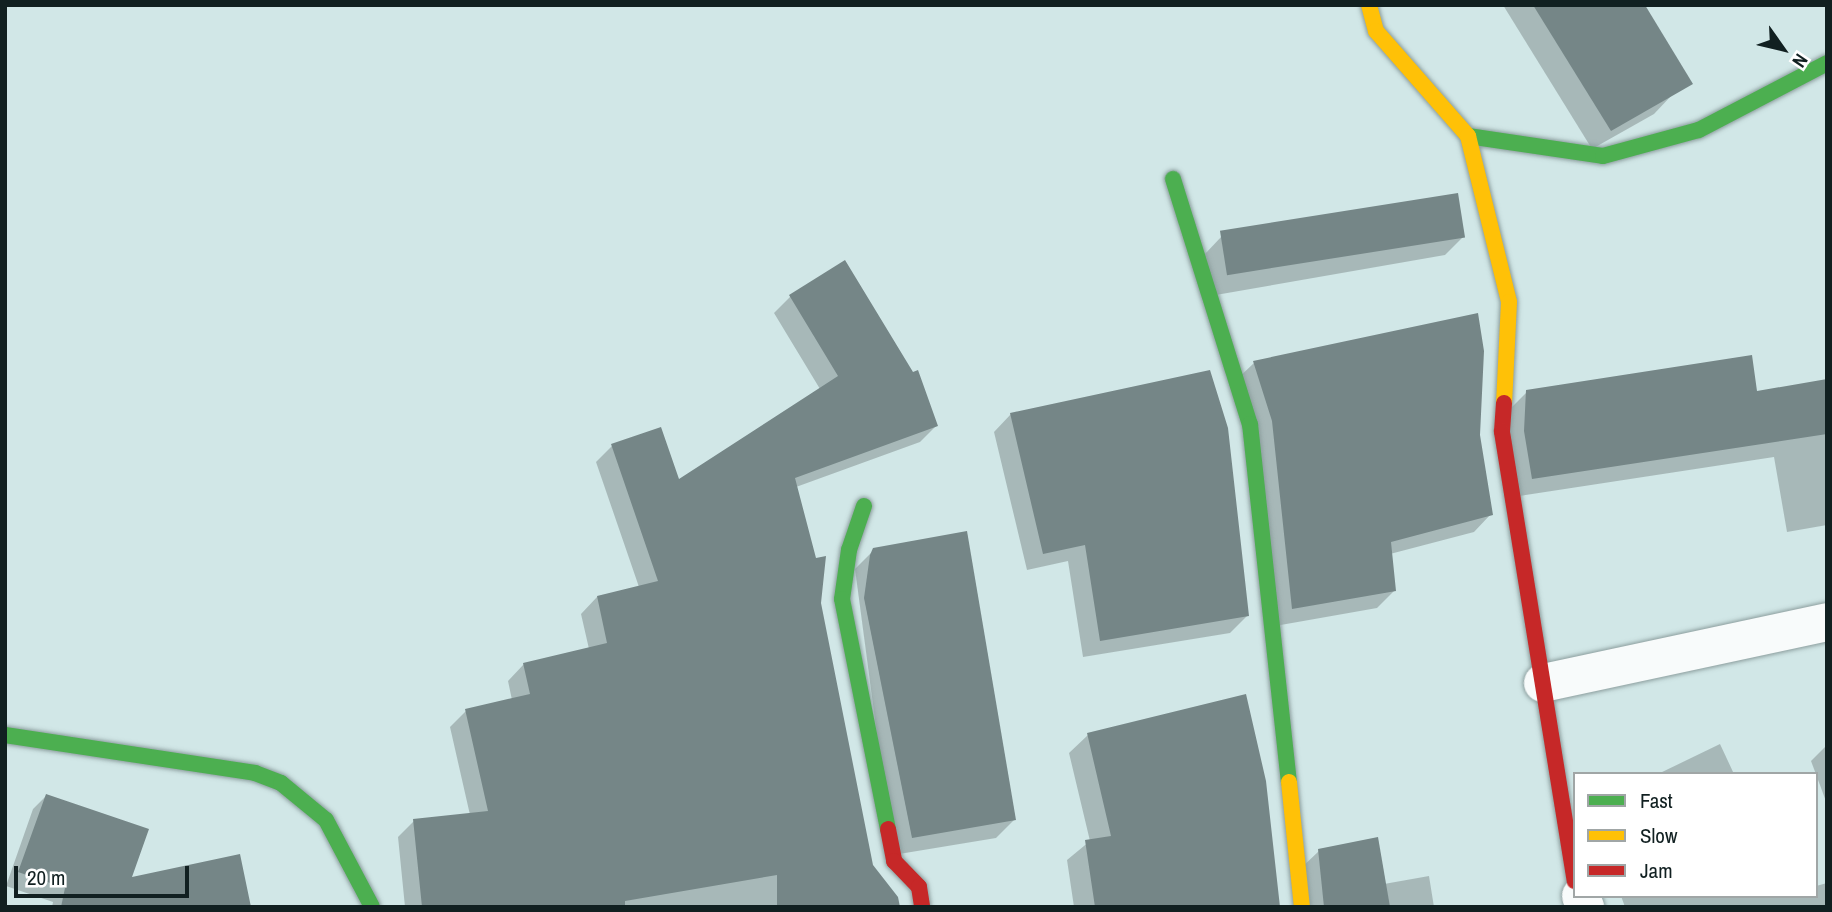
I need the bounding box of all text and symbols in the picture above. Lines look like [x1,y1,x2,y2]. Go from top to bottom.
north arrow [1748,14,1818,84]
text: N [1786,49,1814,73]
legend [1573,772,1818,898]
text: Fast [1640,786,1673,815]
text: Slow [1640,821,1677,850]
scale bar [18,852,192,896]
text: Jam [1640,856,1673,885]
text: 20 m [27,863,65,892]

